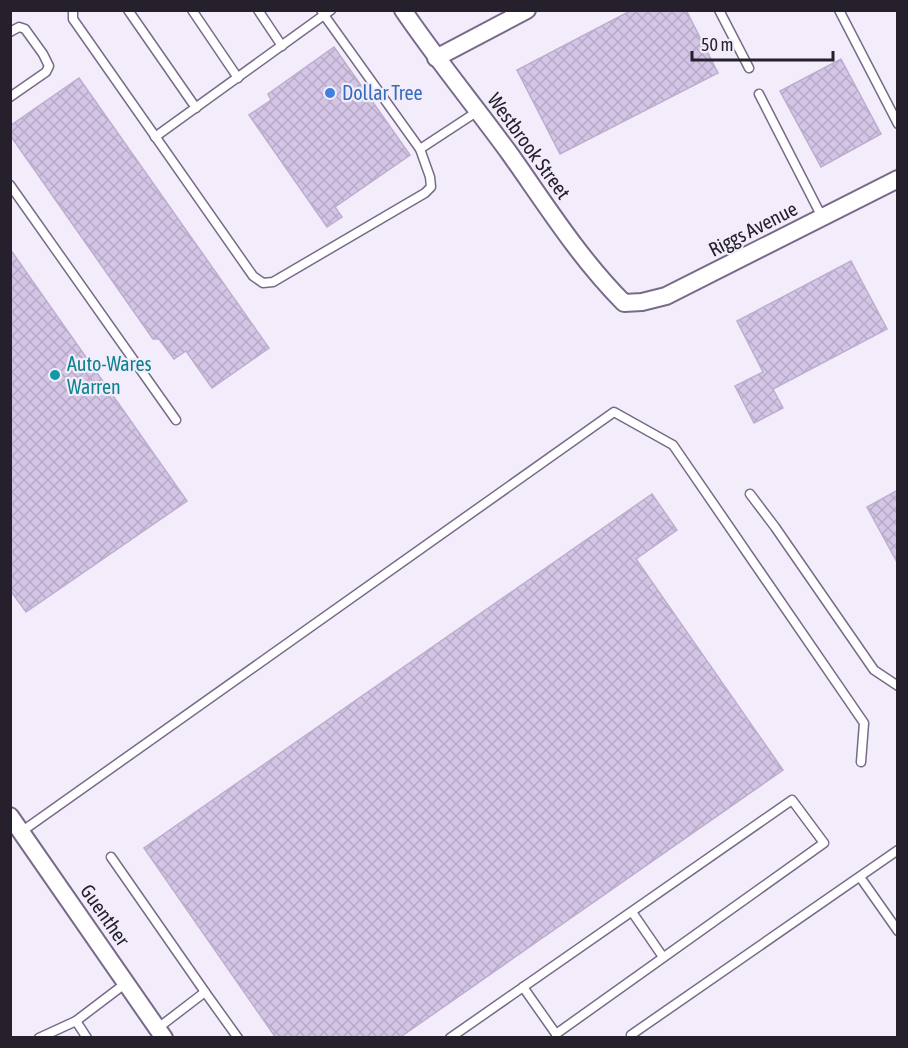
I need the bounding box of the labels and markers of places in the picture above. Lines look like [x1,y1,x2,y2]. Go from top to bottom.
place label: Dollar Tree [342,81,423,104]
marker: Dollar Tree [323,86,337,100]
place label: Auto-Wares Warren [67,352,152,398]
marker: Auto-Wares Warren [48,368,62,382]

